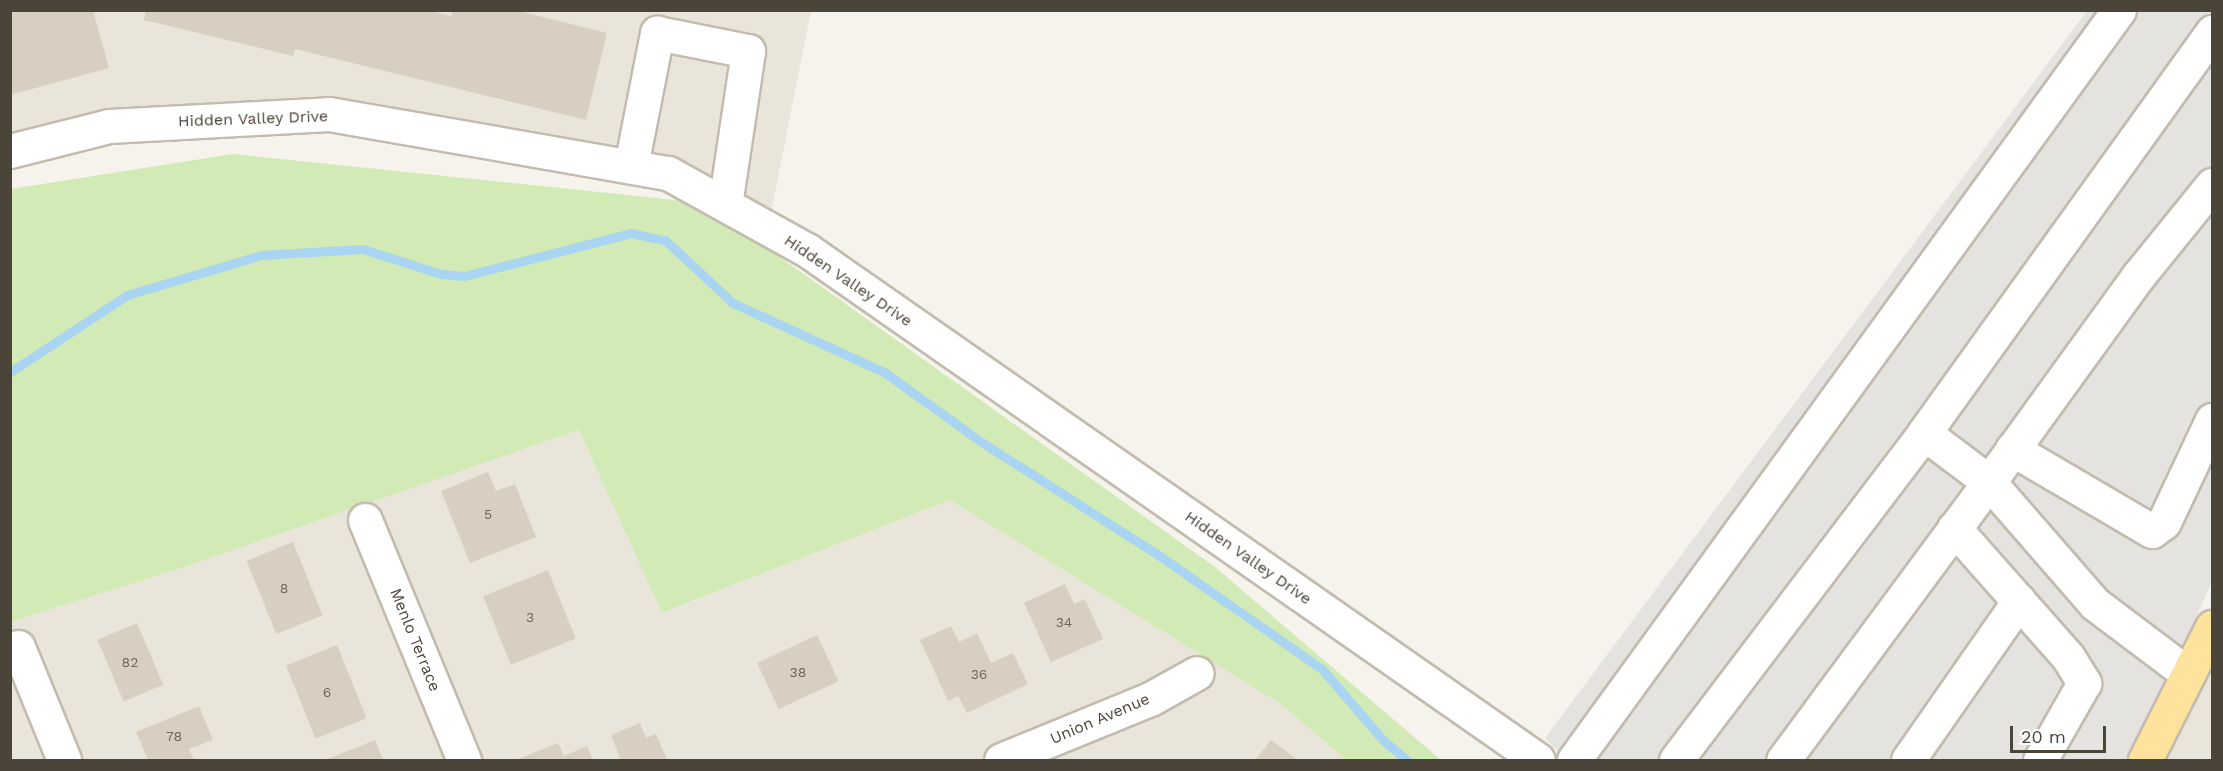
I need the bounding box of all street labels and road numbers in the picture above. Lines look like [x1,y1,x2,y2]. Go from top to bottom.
street label: Hidden Valley Drive [177,107,329,131]
street label: Hidden Valley Drive [780,231,916,331]
street label: Hidden Valley Drive [1181,507,1315,609]
street label: Menlo Terrace [386,585,444,695]
street label: Union Avenue [1047,689,1153,749]

